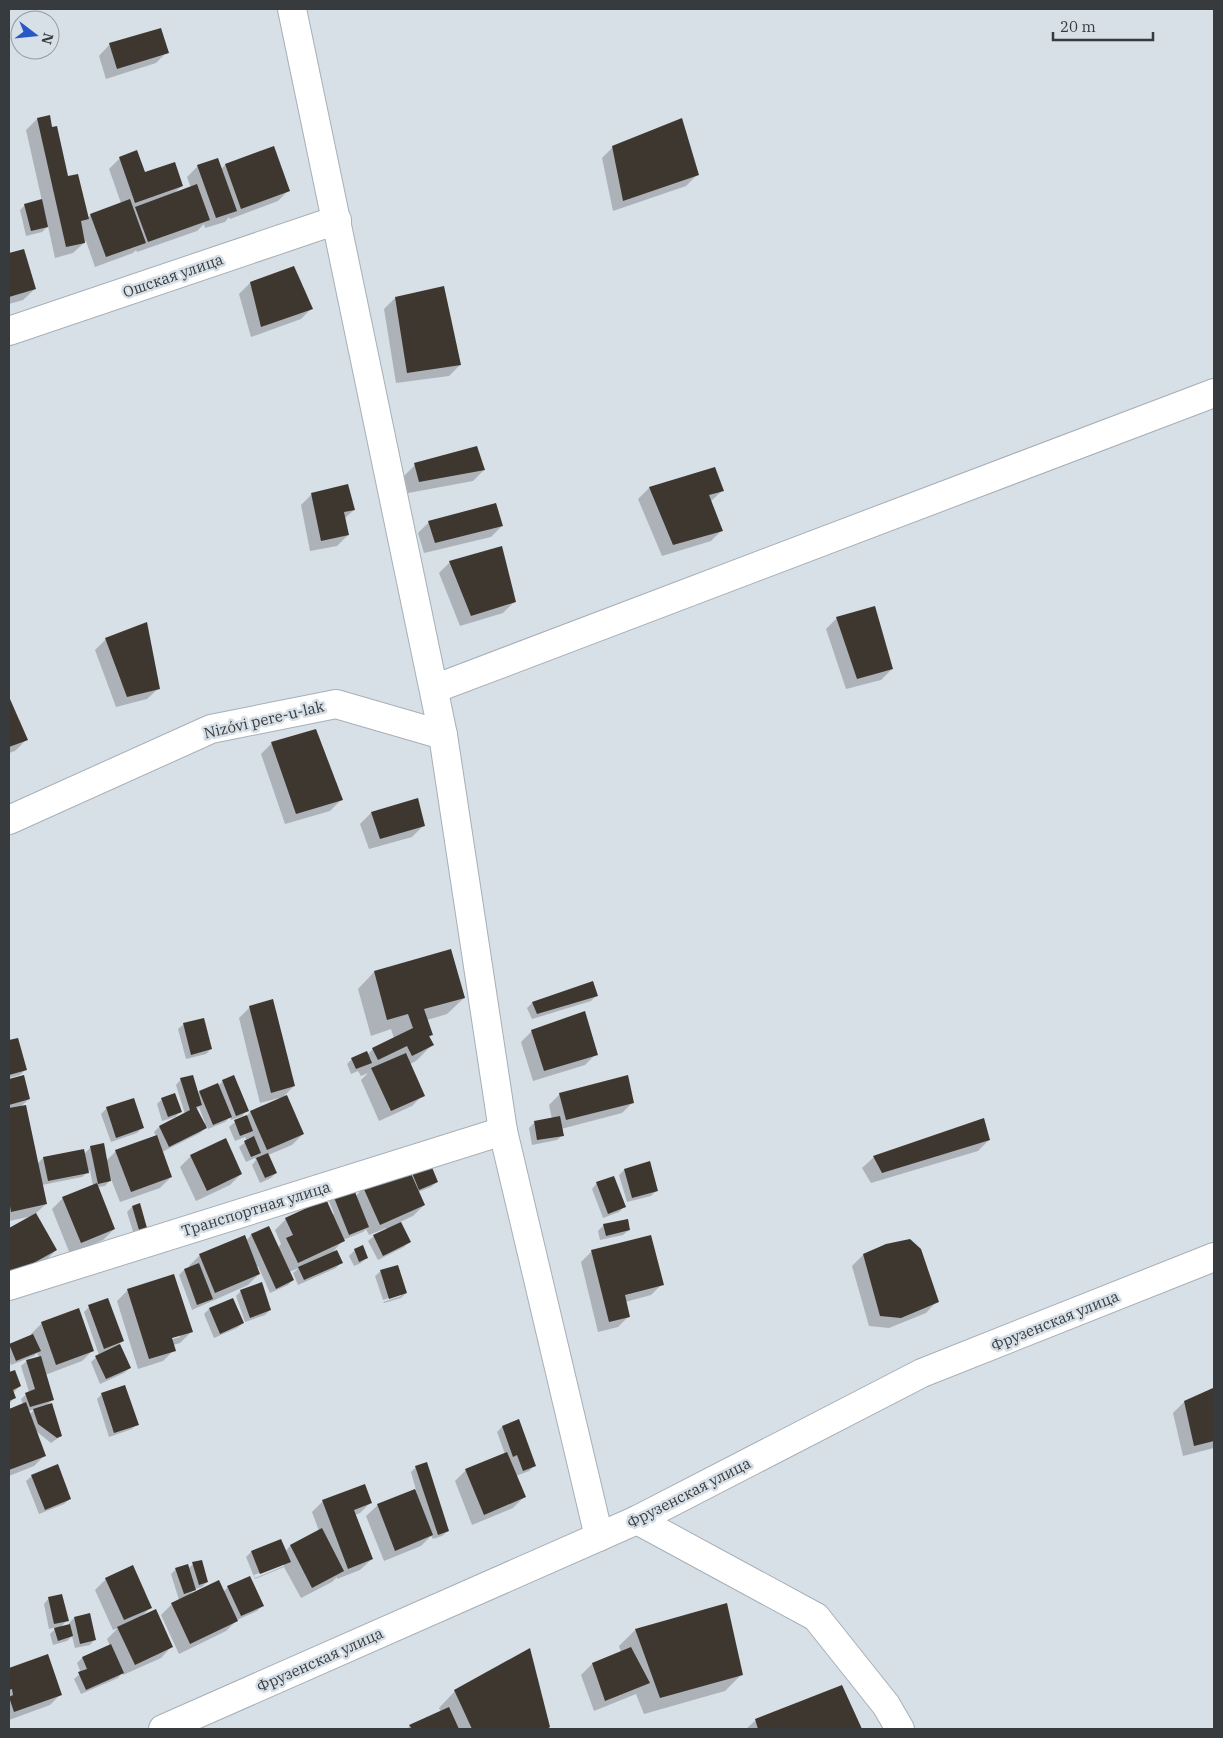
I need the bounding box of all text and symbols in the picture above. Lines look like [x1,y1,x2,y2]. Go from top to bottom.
north arrow [10,10,60,60]
scale bar [1053,10,1153,42]
text: 20 m [1060,17,1096,36]
text: N [37,31,58,46]
street label: Ошская улица [120,249,226,302]
street label: Nizóvi pere-u-lak [202,696,326,743]
street label: Транспортная улица [179,1177,333,1240]
street label: Фрузенская улица [988,1286,1122,1355]
street label: Фрузенская улица [624,1453,754,1532]
street label: Фрузенская улица [254,1623,386,1696]

